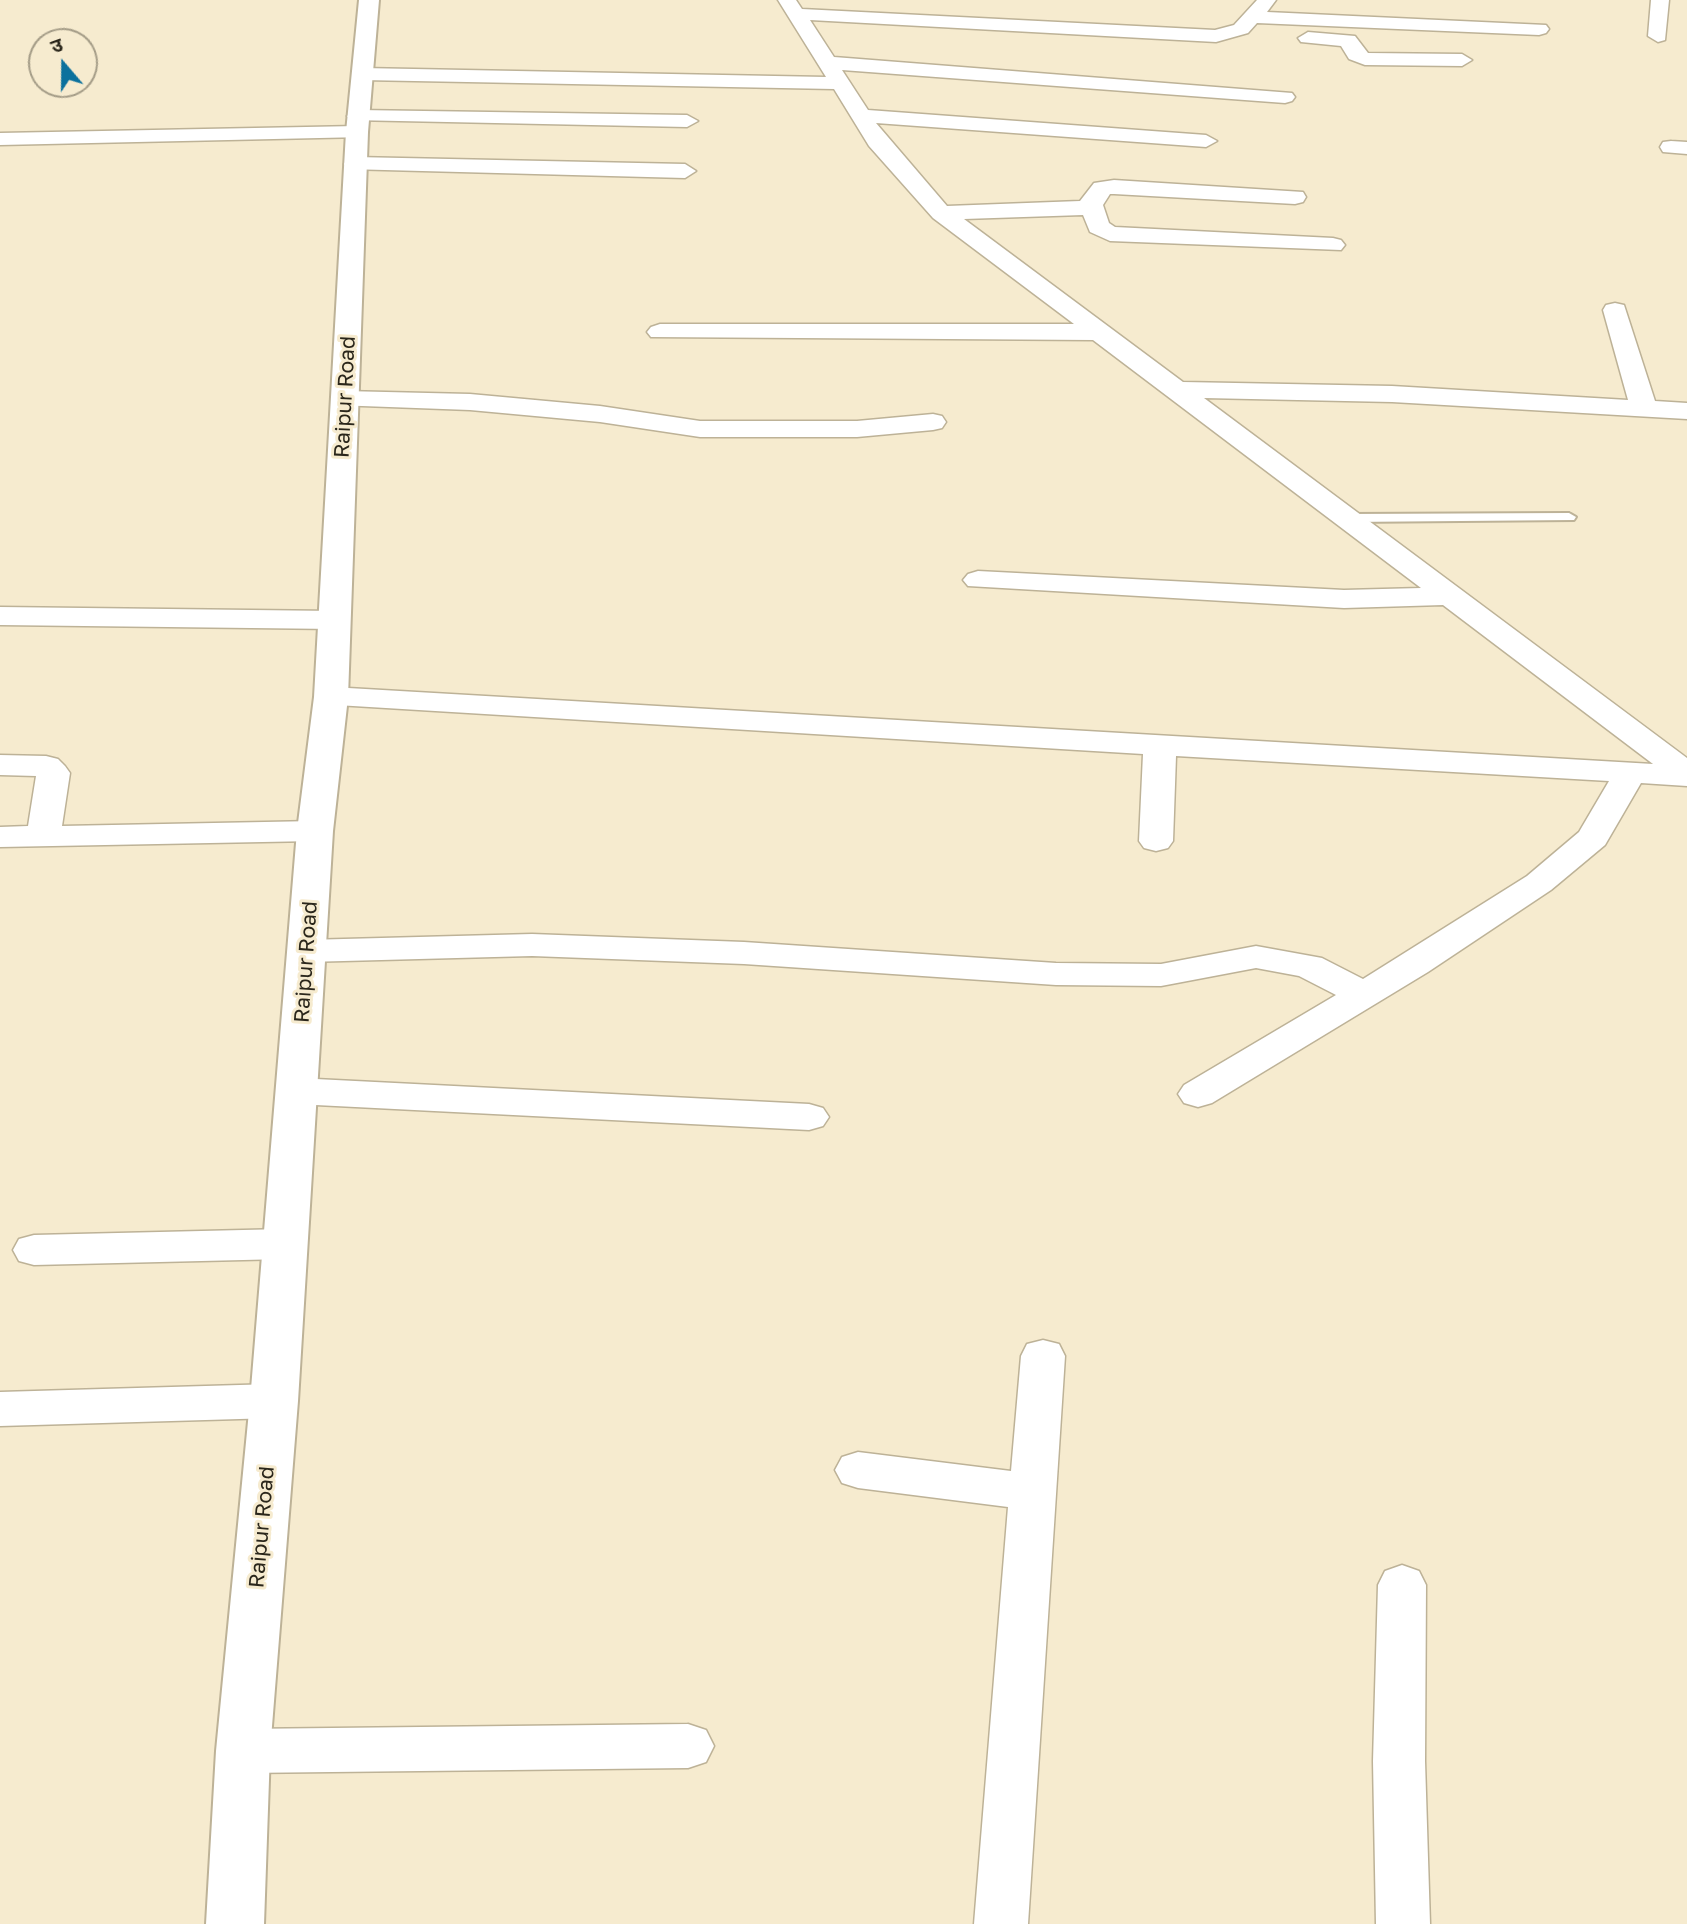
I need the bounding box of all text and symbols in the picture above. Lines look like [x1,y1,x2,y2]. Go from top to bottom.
north arrow [28,28,98,98]
text: उ [47,32,65,57]
street label: Raipur Road [329,335,361,459]
street label: Raipur Road [289,900,323,1024]
street label: Raipur Road [244,1465,280,1589]

